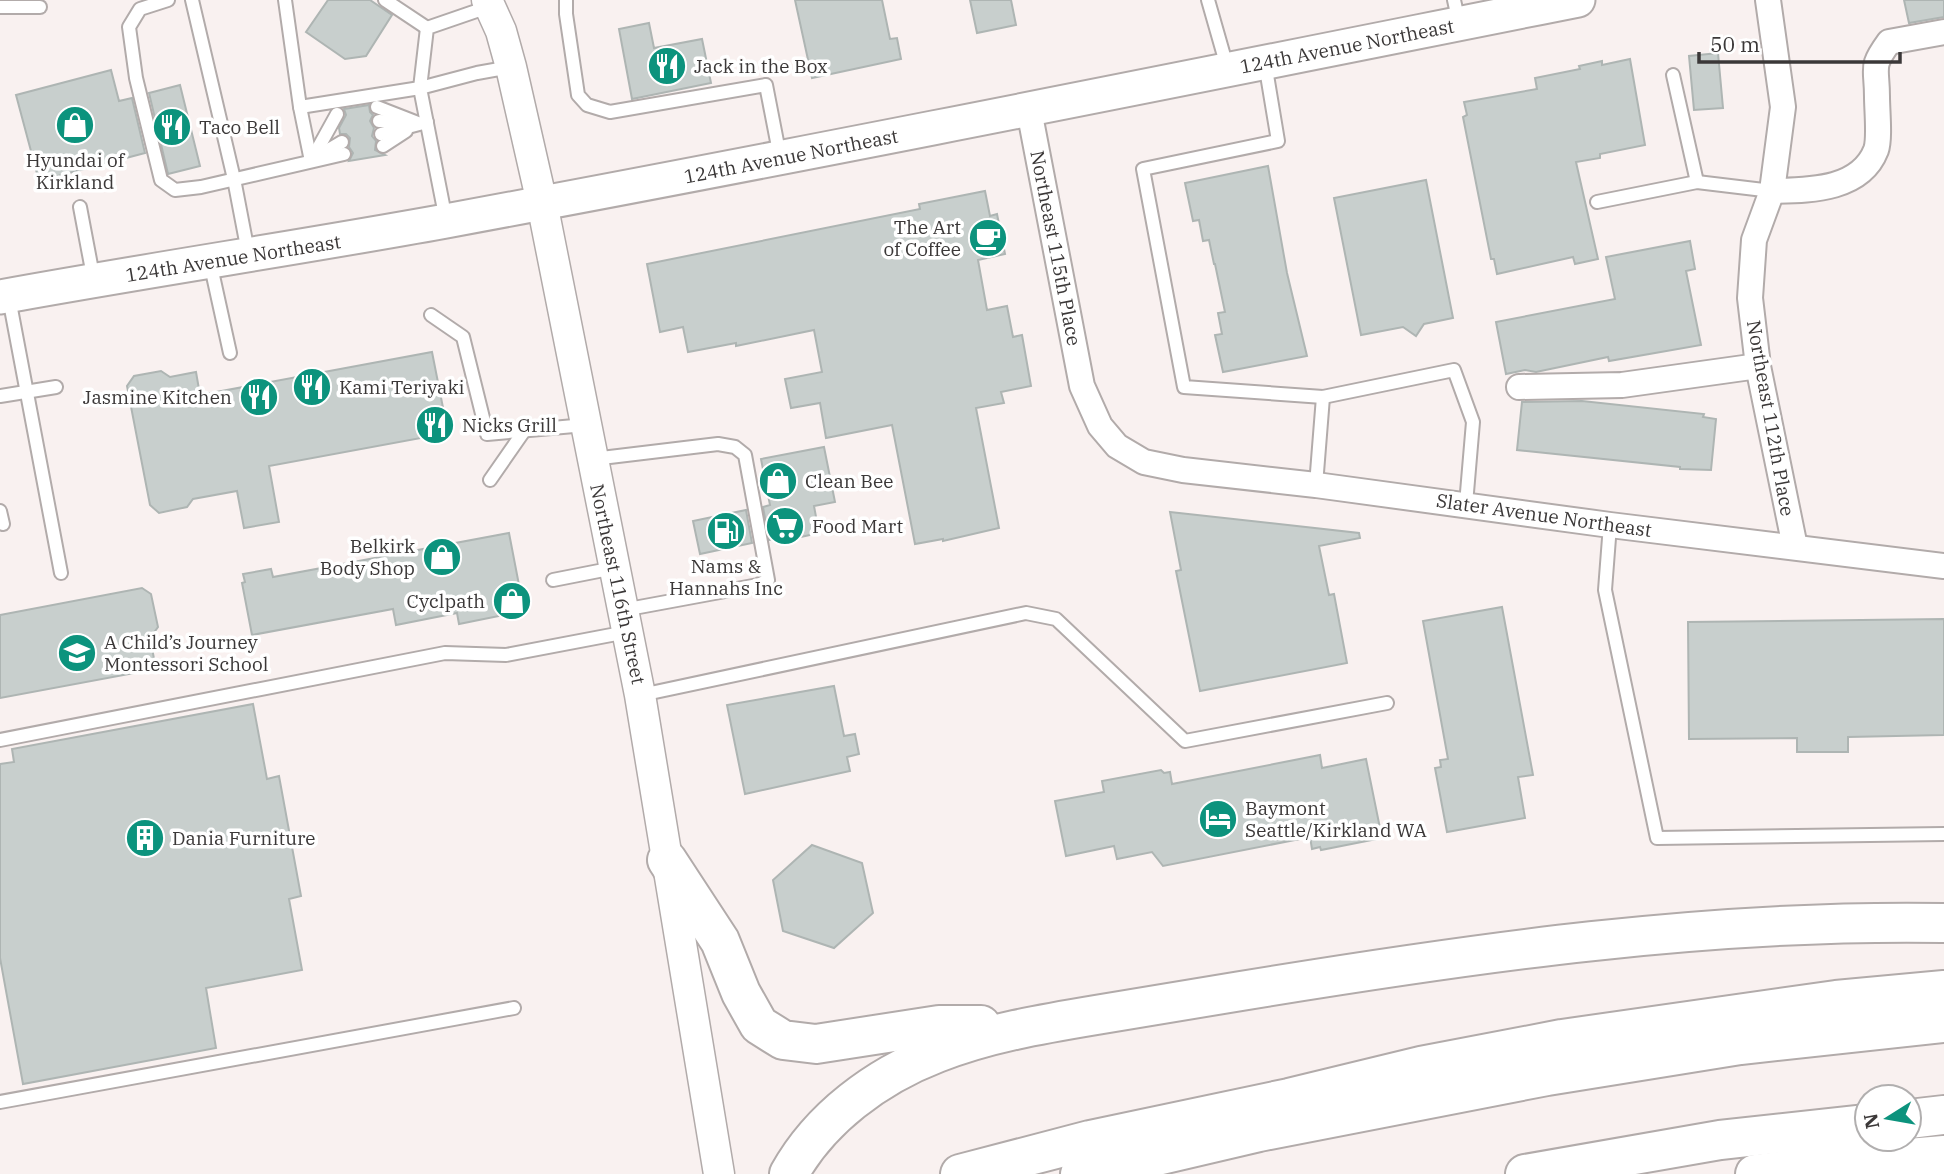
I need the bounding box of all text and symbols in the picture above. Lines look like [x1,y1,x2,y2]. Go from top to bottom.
street label: 124th Avenue Northeast [1238,13,1456,79]
scale bar [1699,21,1900,65]
text: 50 m [1710,30,1760,58]
restaurant icon: Jack in the Box [646,45,688,87]
place label: Jack in the Box [694,54,828,78]
shop icon: Hyundai of Kirkland [54,104,96,146]
restaurant icon: Taco Bell [151,106,193,148]
place label: Taco Bell [199,115,280,139]
street label: 124th Avenue Northeast [682,123,900,189]
place label: Hyundai of Kirkland [26,148,126,194]
street label: Northeast 115th Place [1025,148,1087,348]
place label: The Art of Coffee [883,215,961,261]
cafe icon: The Art of Coffee [967,217,1009,259]
street label: 124th Avenue Northeast [124,229,343,287]
street label: Northeast 112th Place [1742,318,1800,518]
restaurant icon: Kami Teriyaki [291,366,333,408]
place label: Kami Teriyaki [339,375,465,399]
restaurant icon: Jasmine Kitchen [238,376,280,418]
place label: Jasmine Kitchen [83,385,232,409]
restaurant icon: Nicks Grill [414,404,456,446]
place label: Nicks Grill [462,413,557,437]
shop icon: Clean Bee [757,460,799,502]
place label: Clean Bee [805,469,893,493]
street label: Northeast 116th Street [585,482,651,687]
street label: Slater Avenue Northeast [1435,488,1653,542]
supermarket icon: Food Mart [764,505,806,547]
fuel station icon: Nams & Hannahs Inc [705,510,747,552]
place label: Food Mart [812,514,903,538]
place label: Belkirk Body Shop [320,534,415,580]
shop icon: Belkirk Body Shop [421,536,463,578]
place label: Nams & Hannahs Inc [669,554,783,600]
shop icon: Cyclpath [491,580,533,622]
place label: Cyclpath [407,589,485,613]
place label: A Child’s Journey Montessori School [104,630,269,676]
school or university icon: A Child’s Journey Montessori School [56,632,98,674]
place label: Baymont Seattle/Kirkland WA [1245,796,1427,842]
hotel icon: Baymont Seattle/Kirkland WA [1197,798,1239,840]
building icon: Dania Furniture [124,817,166,859]
place label: Dania Furniture [172,826,316,850]
north arrow [1853,1083,1923,1153]
text: N [1858,1112,1885,1131]

